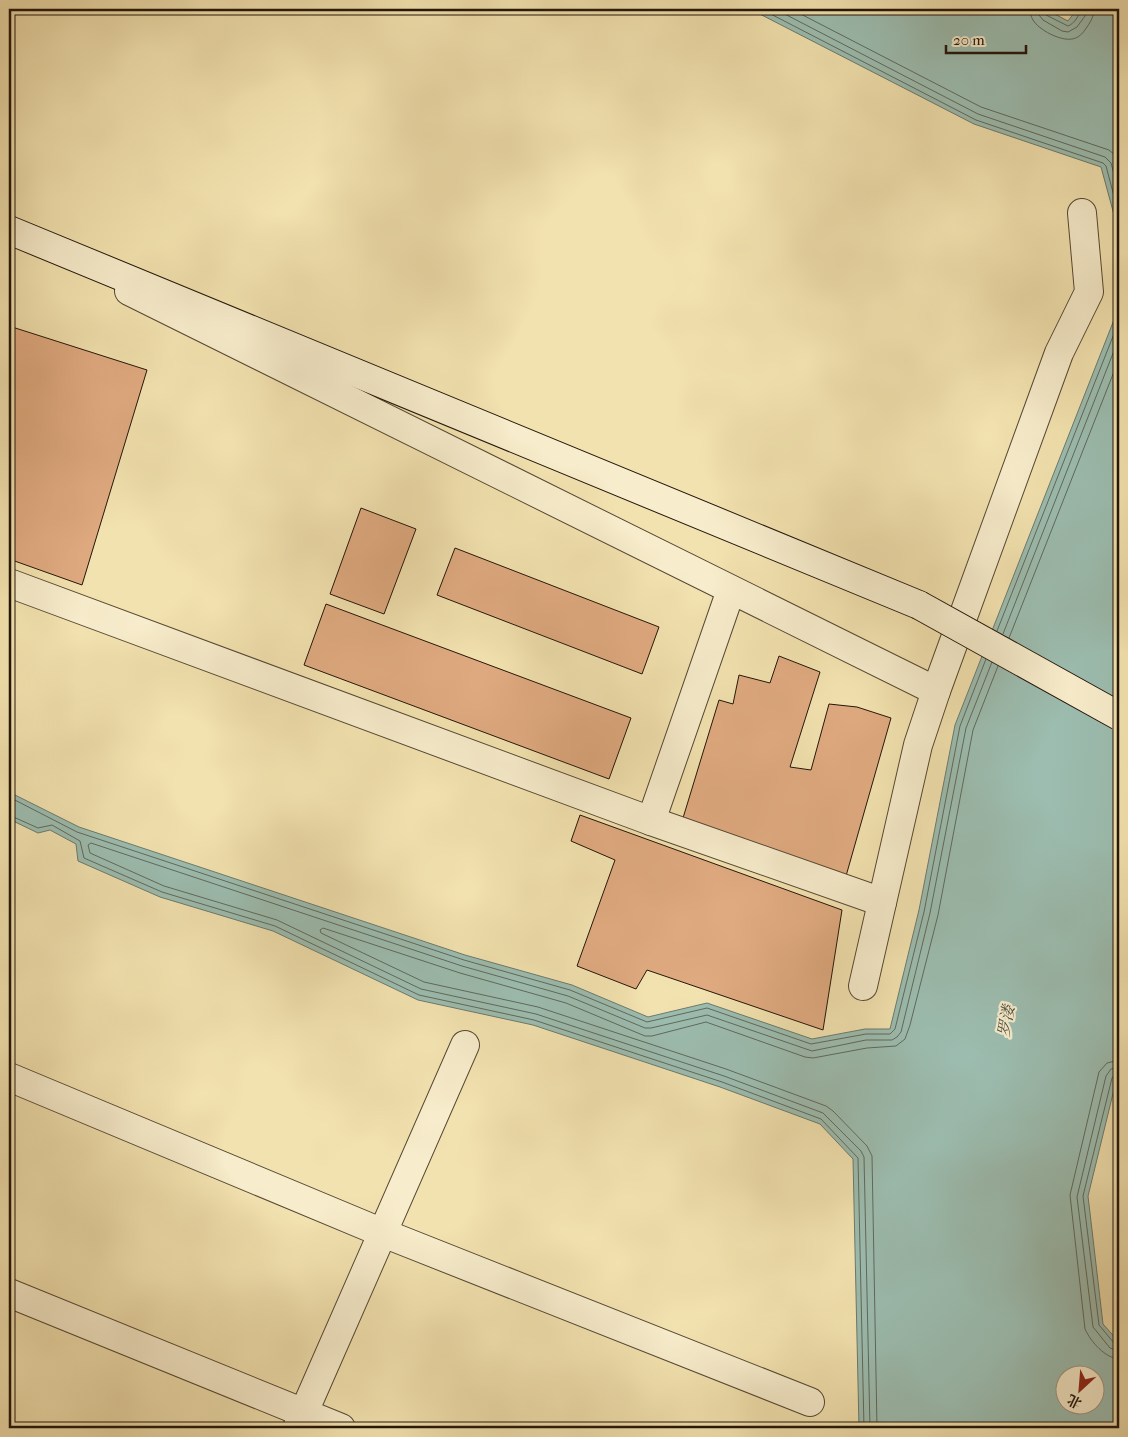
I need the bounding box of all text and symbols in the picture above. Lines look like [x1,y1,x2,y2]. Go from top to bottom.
scale bar [946,22,1026,54]
text: 20 m [953,31,985,49]
water label: 罗溇 [994,1002,1018,1038]
north arrow [1056,1364,1106,1414]
text: 北 [1065,1391,1085,1412]

